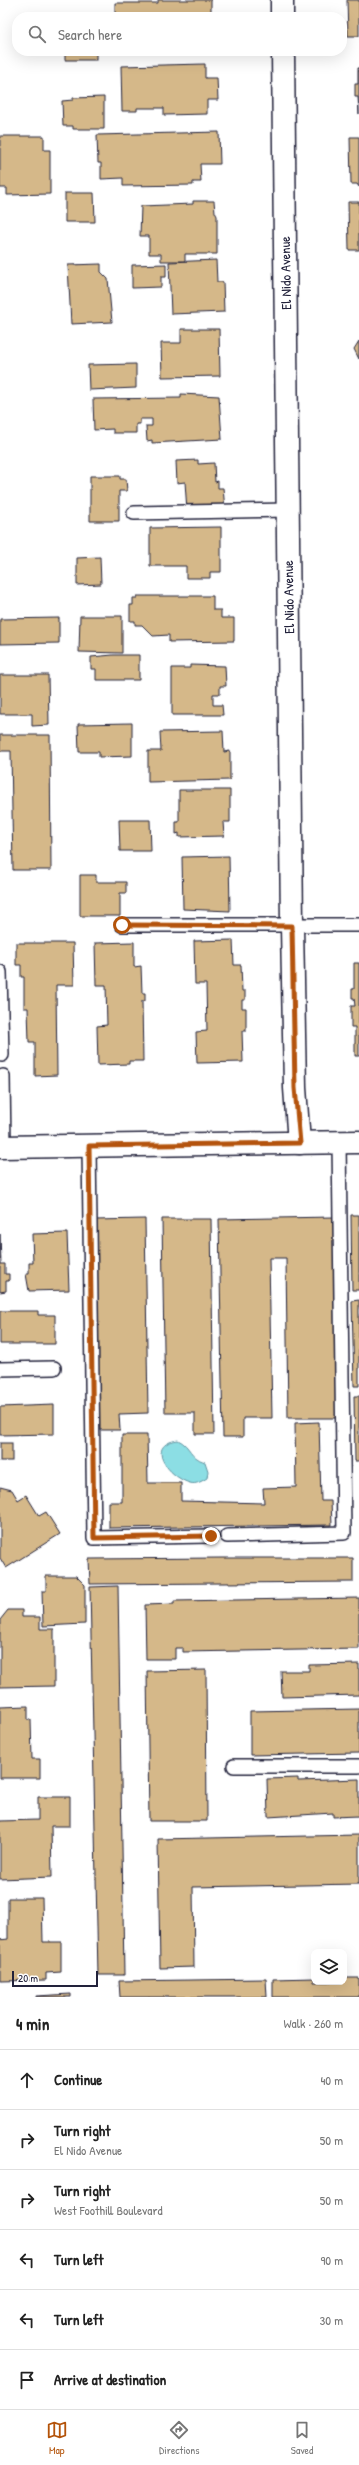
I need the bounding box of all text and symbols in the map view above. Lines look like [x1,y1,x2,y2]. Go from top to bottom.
search box [12,12,347,56]
icon: search [26,23,48,45]
text: Search here [58,24,122,45]
street label: El Nido Avenue [275,236,295,310]
street label: El Nido Avenue [278,560,298,634]
route start [113,916,131,934]
route end [202,1527,220,1545]
map controls [311,1949,347,1985]
button: layers [311,1949,347,1985]
scale bar [12,1969,98,1988]
text: 20 m [18,1971,38,1985]
text: 4 min [16,2012,49,2035]
text: Walk · 260 m [284,2014,343,2032]
icon: ahead [16,2069,38,2091]
text: Continue [54,2069,102,2090]
text: 40 m [320,2071,343,2089]
text: Turn right [54,2120,110,2141]
icon: right [16,2129,38,2151]
text: 50 m [320,2131,343,2149]
text: El Nido Avenue [54,2141,122,2159]
text: Turn right [54,2180,110,2201]
icon: right [16,2189,38,2211]
text: 50 m [320,2191,343,2209]
text: West Foothill Boulevard [54,2201,162,2219]
icon: left [16,2249,38,2271]
text: Turn left [54,2249,104,2270]
text: 90 m [321,2251,343,2269]
icon: left [16,2309,38,2331]
text: Turn left [54,2309,104,2330]
text: 30 m [320,2311,343,2329]
icon: arrive [16,2369,38,2391]
text: Arrive at destination [54,2369,166,2390]
tab: Map [46,2419,68,2457]
tab: Directions [159,2419,200,2457]
tab: Saved [291,2419,313,2457]

